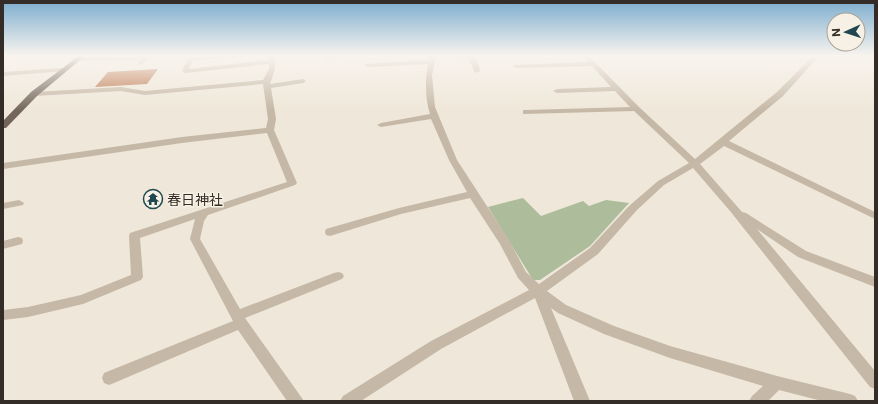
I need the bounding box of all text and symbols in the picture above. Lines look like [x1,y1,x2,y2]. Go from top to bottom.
north arrow [826,12,866,52]
text: N [829,28,843,37]
temple icon: 春日神社 [142,188,164,210]
place label: 春日神社 [167,191,223,208]

